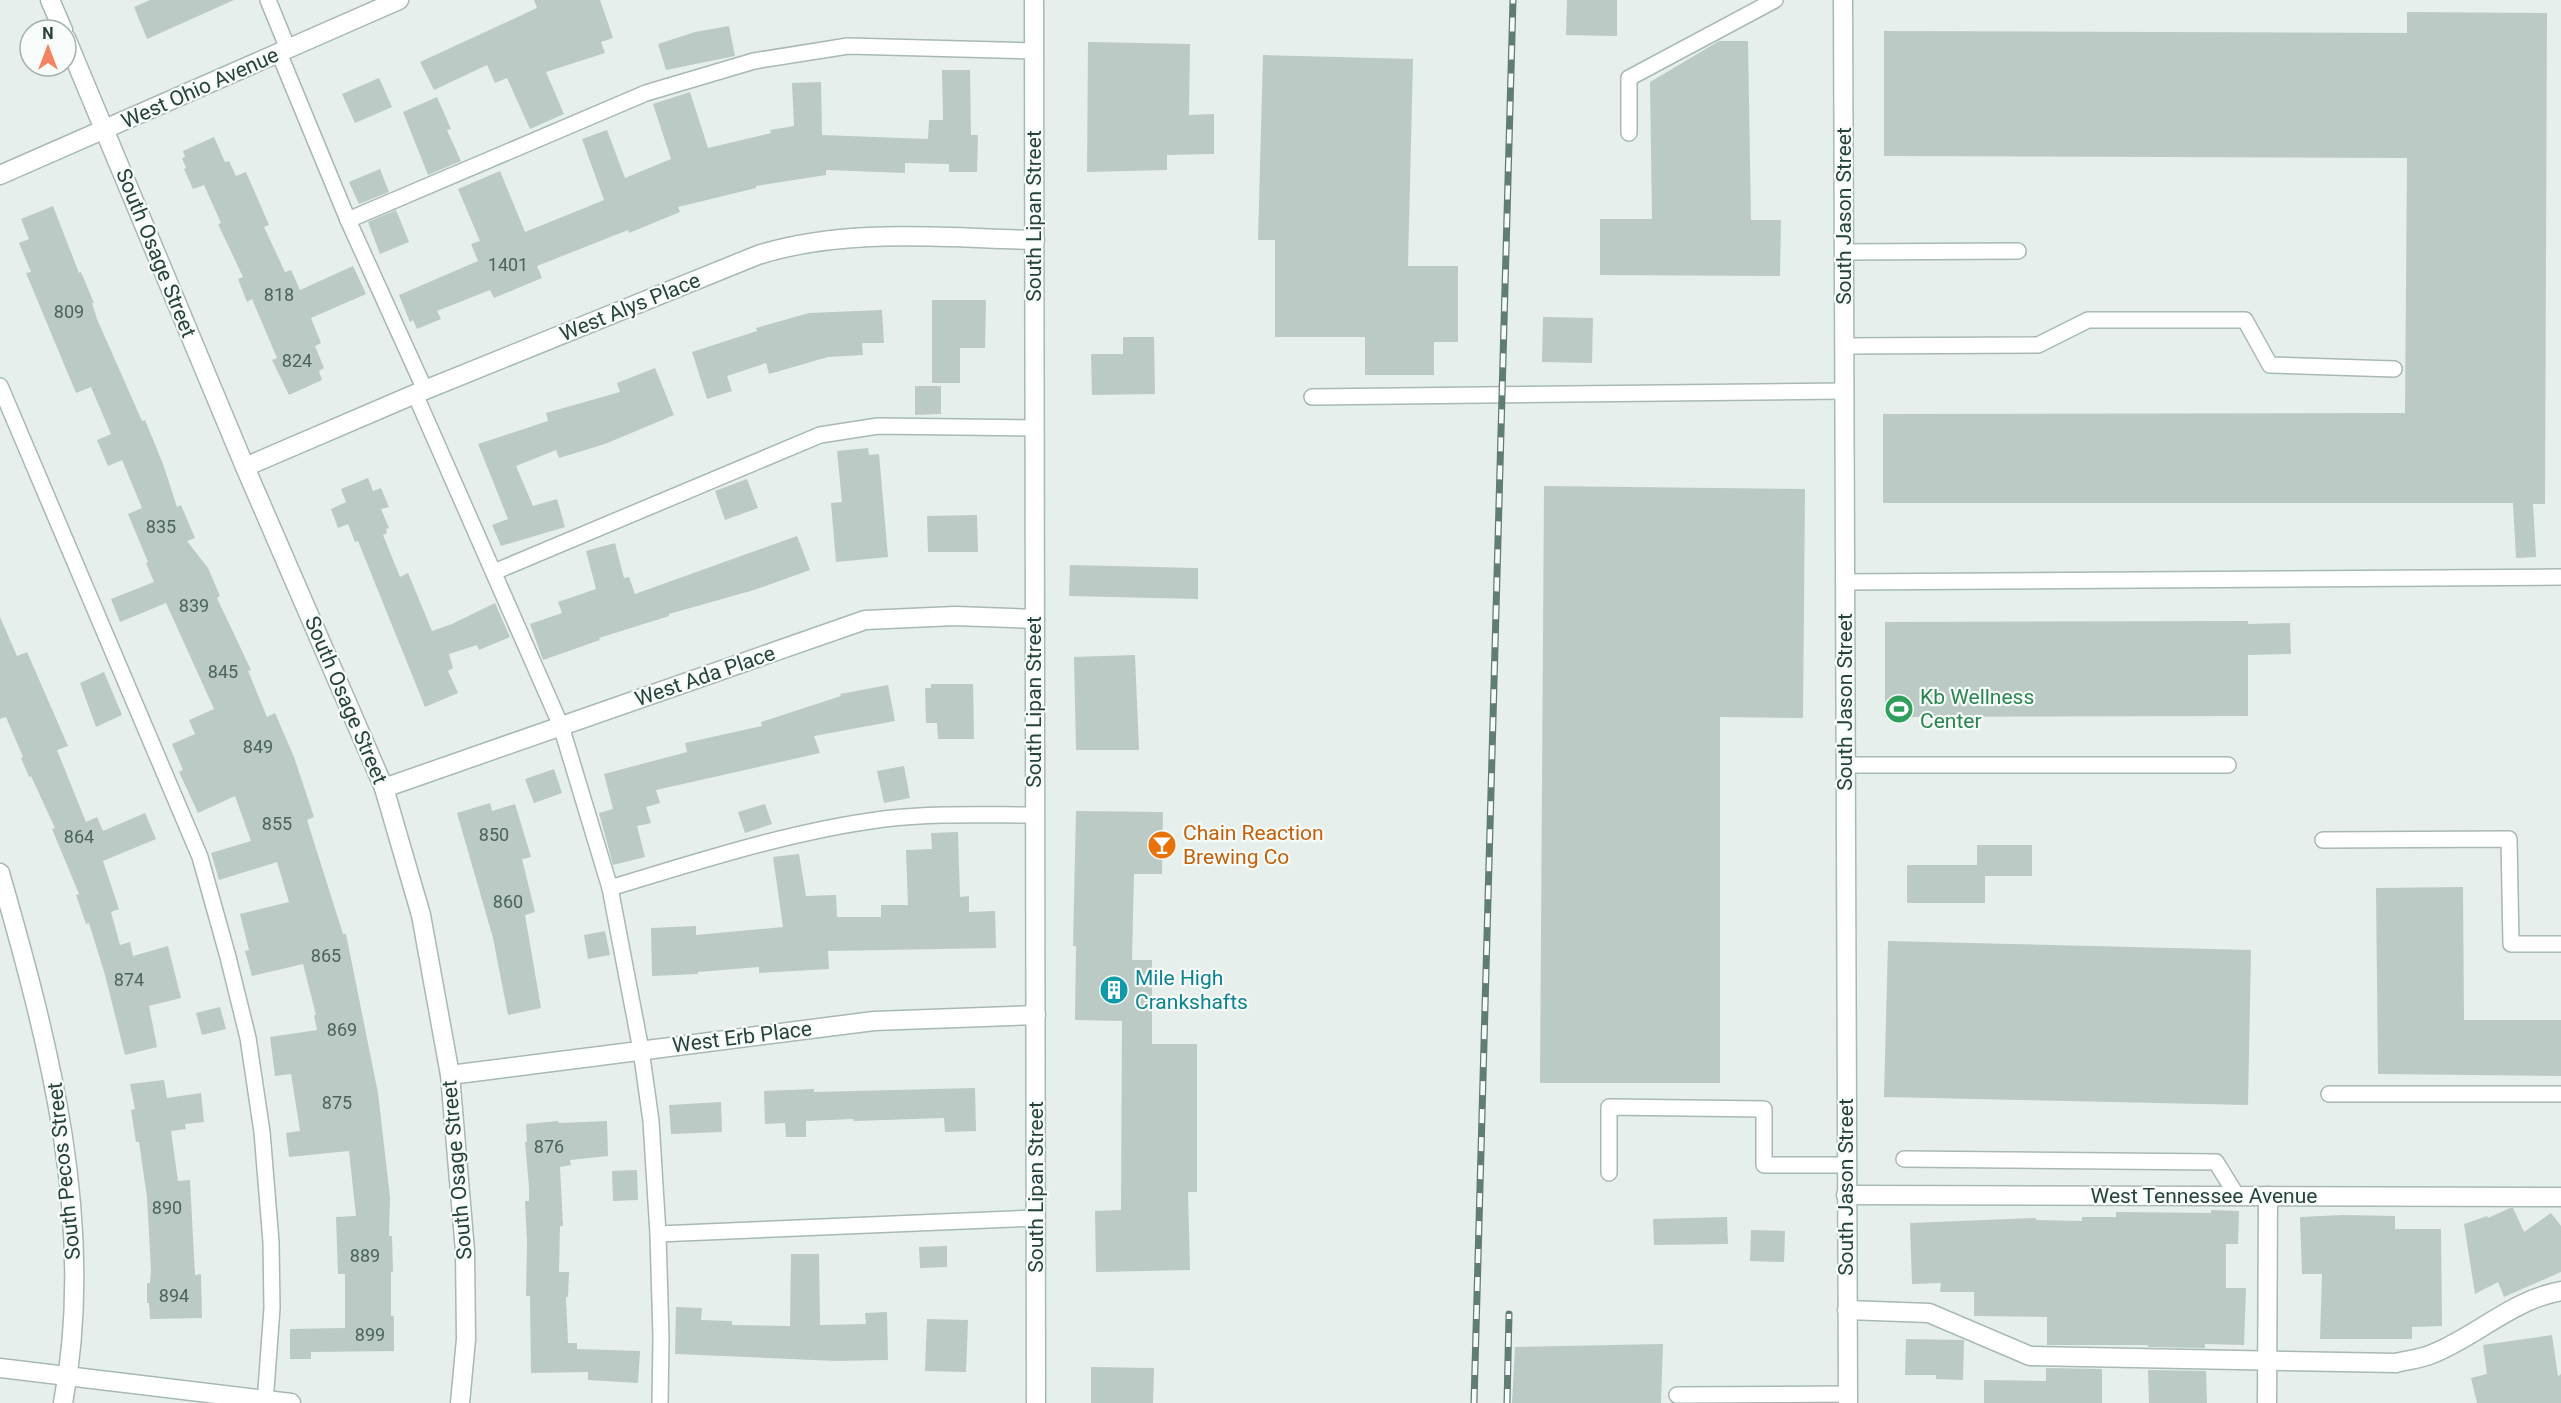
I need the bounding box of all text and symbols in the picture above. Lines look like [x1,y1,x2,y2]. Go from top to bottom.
north arrow [18,18,78,78]
text: N [42,24,54,43]
street label: West Ohio Avenue [118,43,282,133]
street label: South Jason Street [1832,127,1856,305]
street label: South Lipan Street [1022,130,1046,302]
street label: South Osage Street [111,165,201,341]
house number: 1401 [488,254,528,275]
street label: West Alys Place [556,268,704,346]
house number: 818 [264,284,294,305]
house number: 809 [54,301,84,322]
house number: 824 [282,350,312,371]
house number: 835 [146,516,176,537]
house number: 839 [179,595,209,616]
street label: South Osage Street [300,613,392,788]
street label: South Jason Street [1833,613,1857,791]
street label: South Lipan Street [1022,616,1046,788]
street label: West Ada Place [632,641,778,711]
house number: 845 [208,661,238,682]
place label: Kb Wellness Center [1920,685,2034,733]
sports icon: Kb Wellness Center [1883,693,1915,725]
house number: 849 [243,736,273,757]
house number: 855 [262,813,292,834]
place label: Chain Reaction Brewing Co [1183,821,1324,869]
house number: 850 [479,824,509,845]
house number: 864 [64,826,94,847]
bar icon: Chain Reaction Brewing Co [1146,829,1178,861]
house number: 860 [493,891,523,912]
house number: 865 [311,945,341,966]
place label: Mile High Crankshafts [1135,966,1248,1014]
house number: 874 [114,969,144,990]
building icon: Mile High Crankshafts [1098,974,1130,1006]
street label: West Erb Place [671,1017,813,1057]
house number: 869 [327,1019,357,1040]
street label: South Osage Street [437,1079,477,1261]
street label: South Pecos Street [43,1081,85,1261]
house number: 875 [322,1092,352,1113]
street label: South Jason Street [1834,1098,1858,1276]
street label: South Lipan Street [1024,1101,1048,1273]
house number: 876 [534,1136,564,1157]
street label: West Tennessee Avenue [2091,1184,2317,1208]
house number: 890 [152,1197,182,1218]
house number: 889 [350,1245,380,1266]
house number: 894 [159,1285,189,1306]
house number: 899 [355,1324,385,1345]

